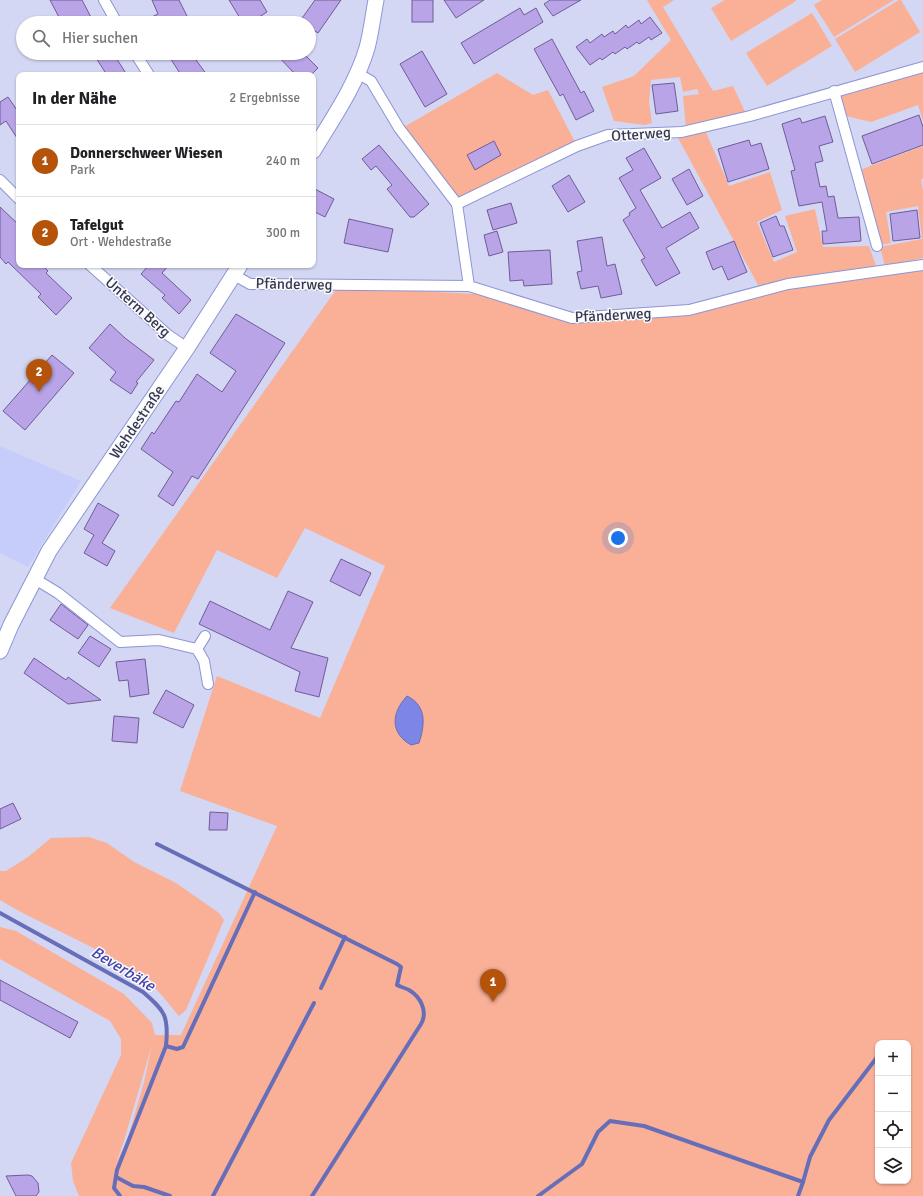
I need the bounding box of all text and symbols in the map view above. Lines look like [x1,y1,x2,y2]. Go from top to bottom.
search box [16,16,316,60]
icon: search [30,27,52,49]
text: Hier suchen [62,29,138,47]
text: In der Nähe [32,88,117,109]
text: 2 Ergebnisse [229,90,300,106]
street label: Otterweg [611,123,671,145]
text: Donnerschweer Wiesen [70,144,223,162]
text: 1 [41,153,49,169]
text: 240 m [266,153,300,169]
text: Park [70,162,95,178]
text: Tafelgut [70,216,124,234]
text: 2 [41,225,49,241]
text: 300 m [266,225,300,241]
text: Ort · Wehdestraße [70,234,172,250]
street label: Unterm Berg [102,273,174,341]
street label: Pfänderweg [255,274,333,294]
street label: Pfänderweg [574,304,652,326]
pin: 2 [26,359,52,392]
street label: Wehdestraße [106,382,168,462]
your location [608,528,628,548]
water label: Beverbäke [88,942,159,996]
pin: 1 [480,969,506,1002]
map controls [875,1040,911,1184]
button: + [875,1040,911,1076]
button: − [875,1076,911,1112]
button: locate [875,1112,911,1148]
button: layers [875,1148,911,1184]

